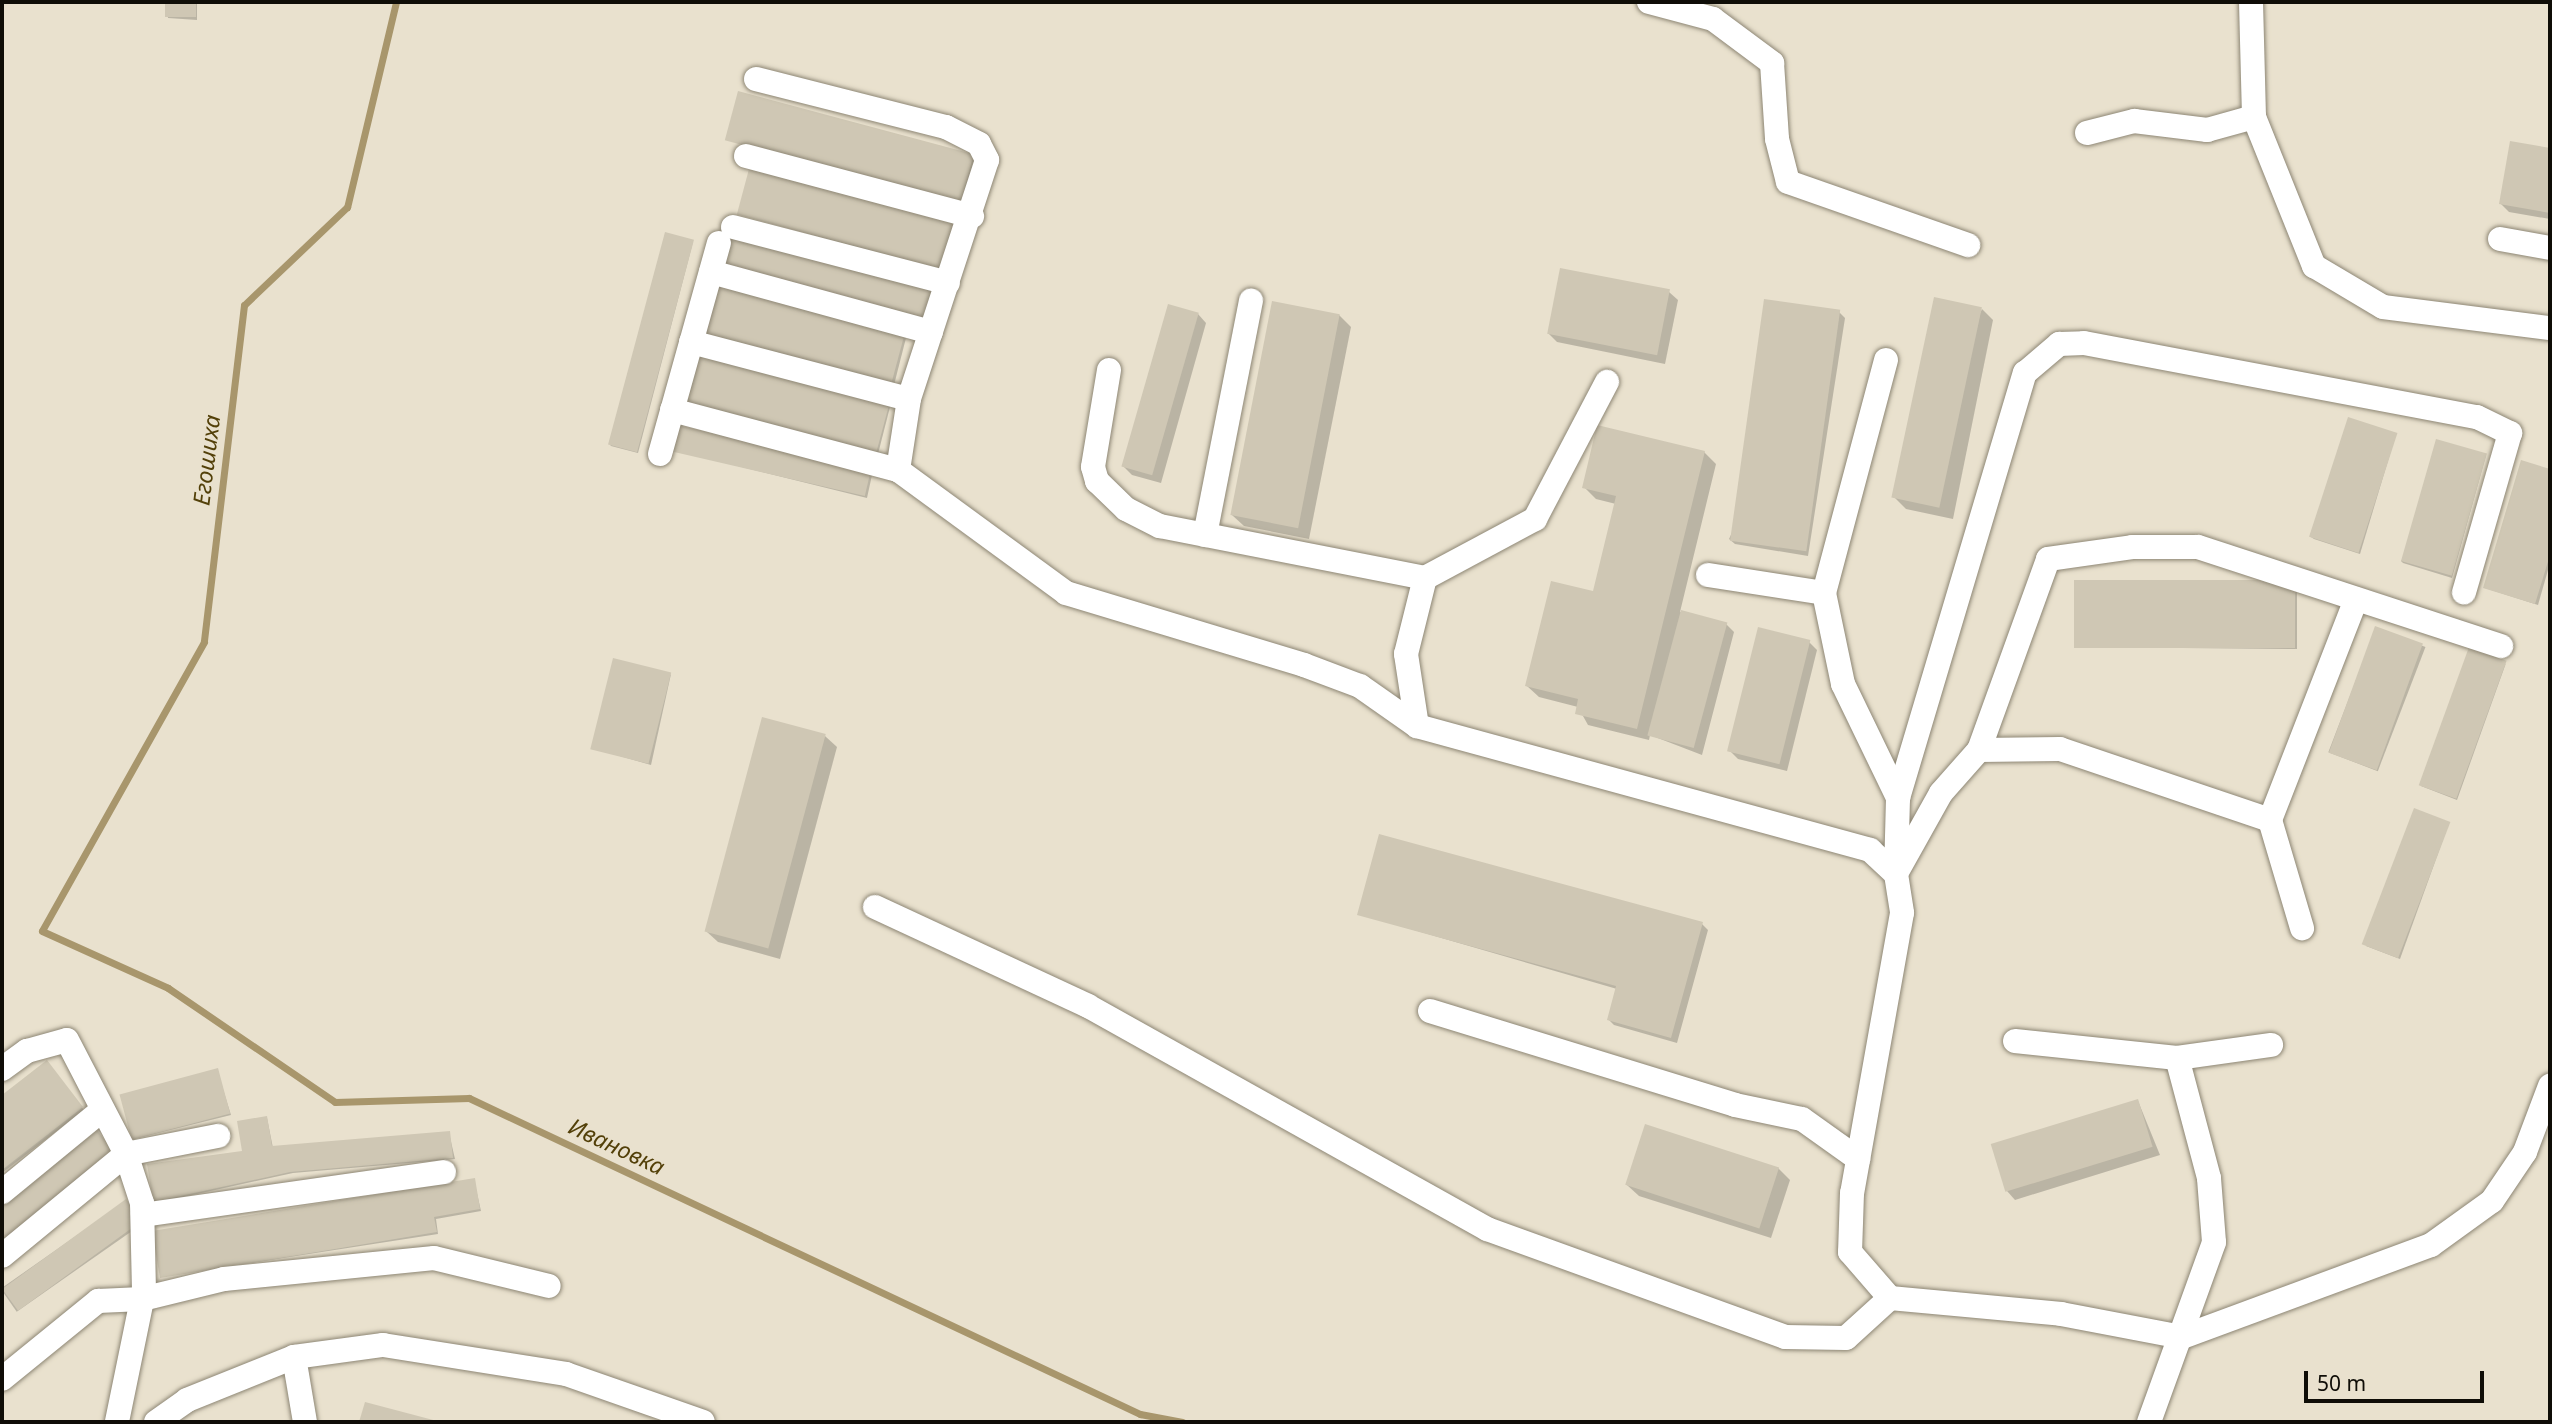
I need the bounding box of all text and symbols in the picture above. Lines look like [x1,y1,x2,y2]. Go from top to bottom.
water label: Егошиха [187,413,225,507]
water label: Ивановка [565,1112,669,1180]
scale bar [2307,1358,2487,1402]
text: 50 m [2317,1369,2366,1397]

